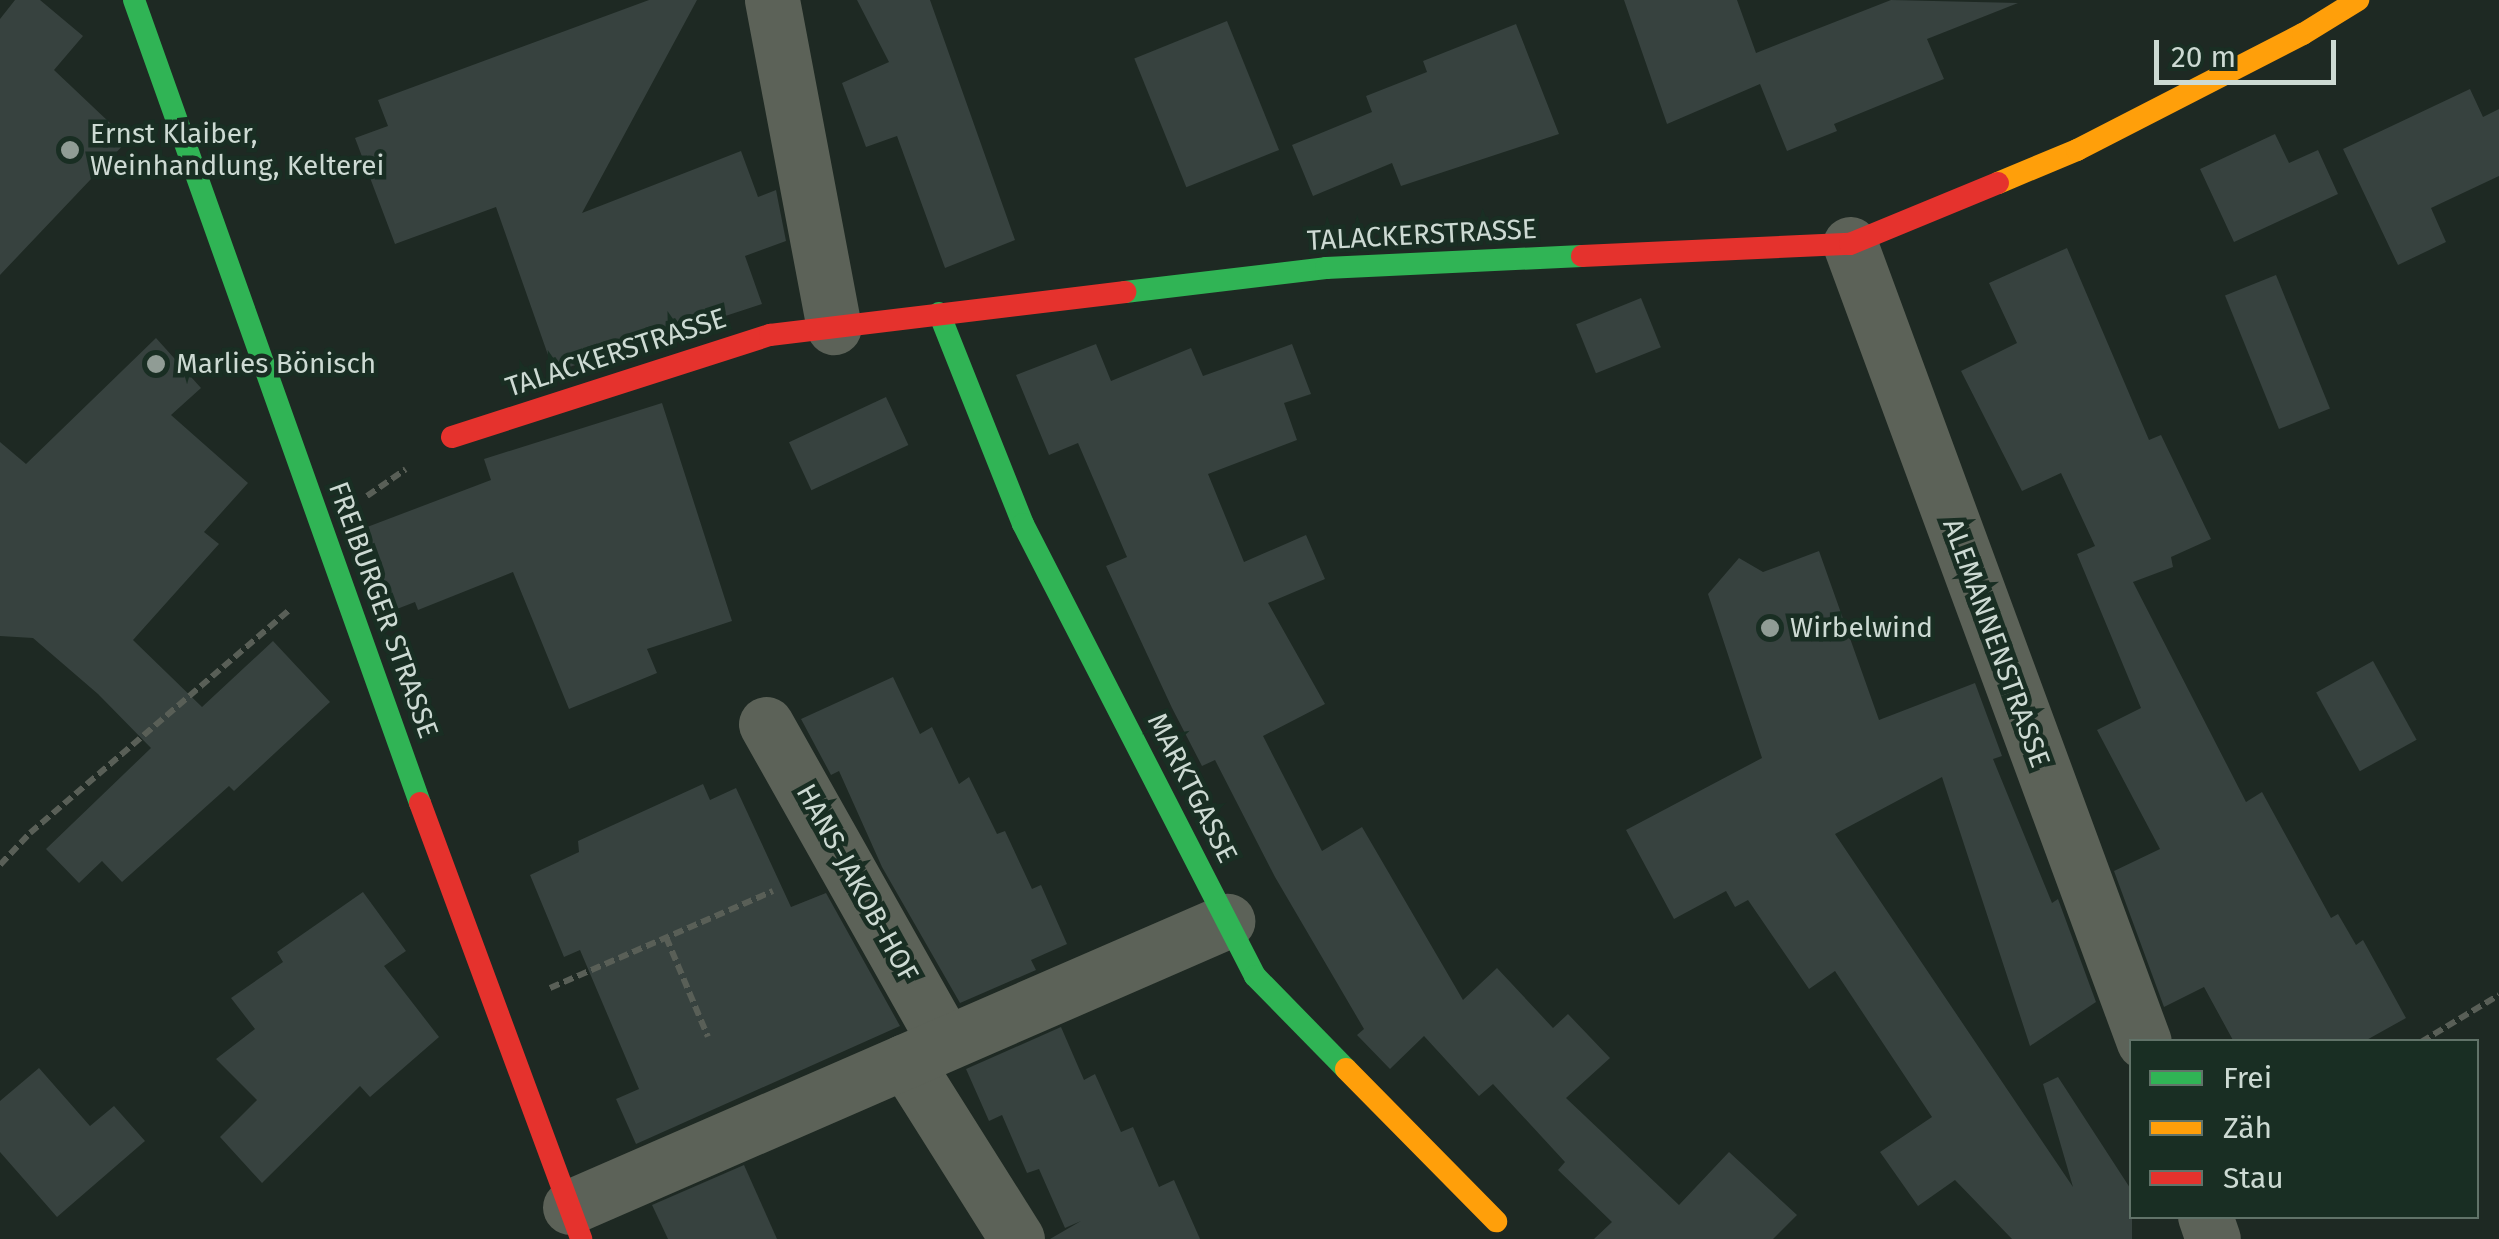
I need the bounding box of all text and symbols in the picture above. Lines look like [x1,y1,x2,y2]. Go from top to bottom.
scale bar [2159,20,2342,82]
text: 20 m [2171,39,2236,75]
place label: Ernst Klaiber, Weinhandlung, Kelterei [90,117,384,183]
marker: Ernst Klaiber, Weinhandlung, Kelterei [59,139,81,161]
street label: TALACKERSTRASSE [1306,212,1538,258]
street label: TALACKERSTRASSE [501,301,731,405]
place label: Marlies Bönisch [176,347,376,381]
marker: Marlies Bönisch [145,353,167,375]
street label: FREIBURGER STRASSE [321,477,445,743]
street label: ALEMANNENSTRASSE [1935,514,2057,772]
place label: Wirbelwind [1790,611,1933,645]
marker: Wirbelwind [1759,617,1781,639]
street label: MARKTGASSE [1140,707,1244,869]
street label: HANS-JAKOB-HOF [789,778,925,988]
legend [2129,1039,2479,1219]
text: Frei [2223,1060,2272,1096]
text: Zäh [2223,1110,2272,1146]
text: Stau [2223,1160,2284,1196]

